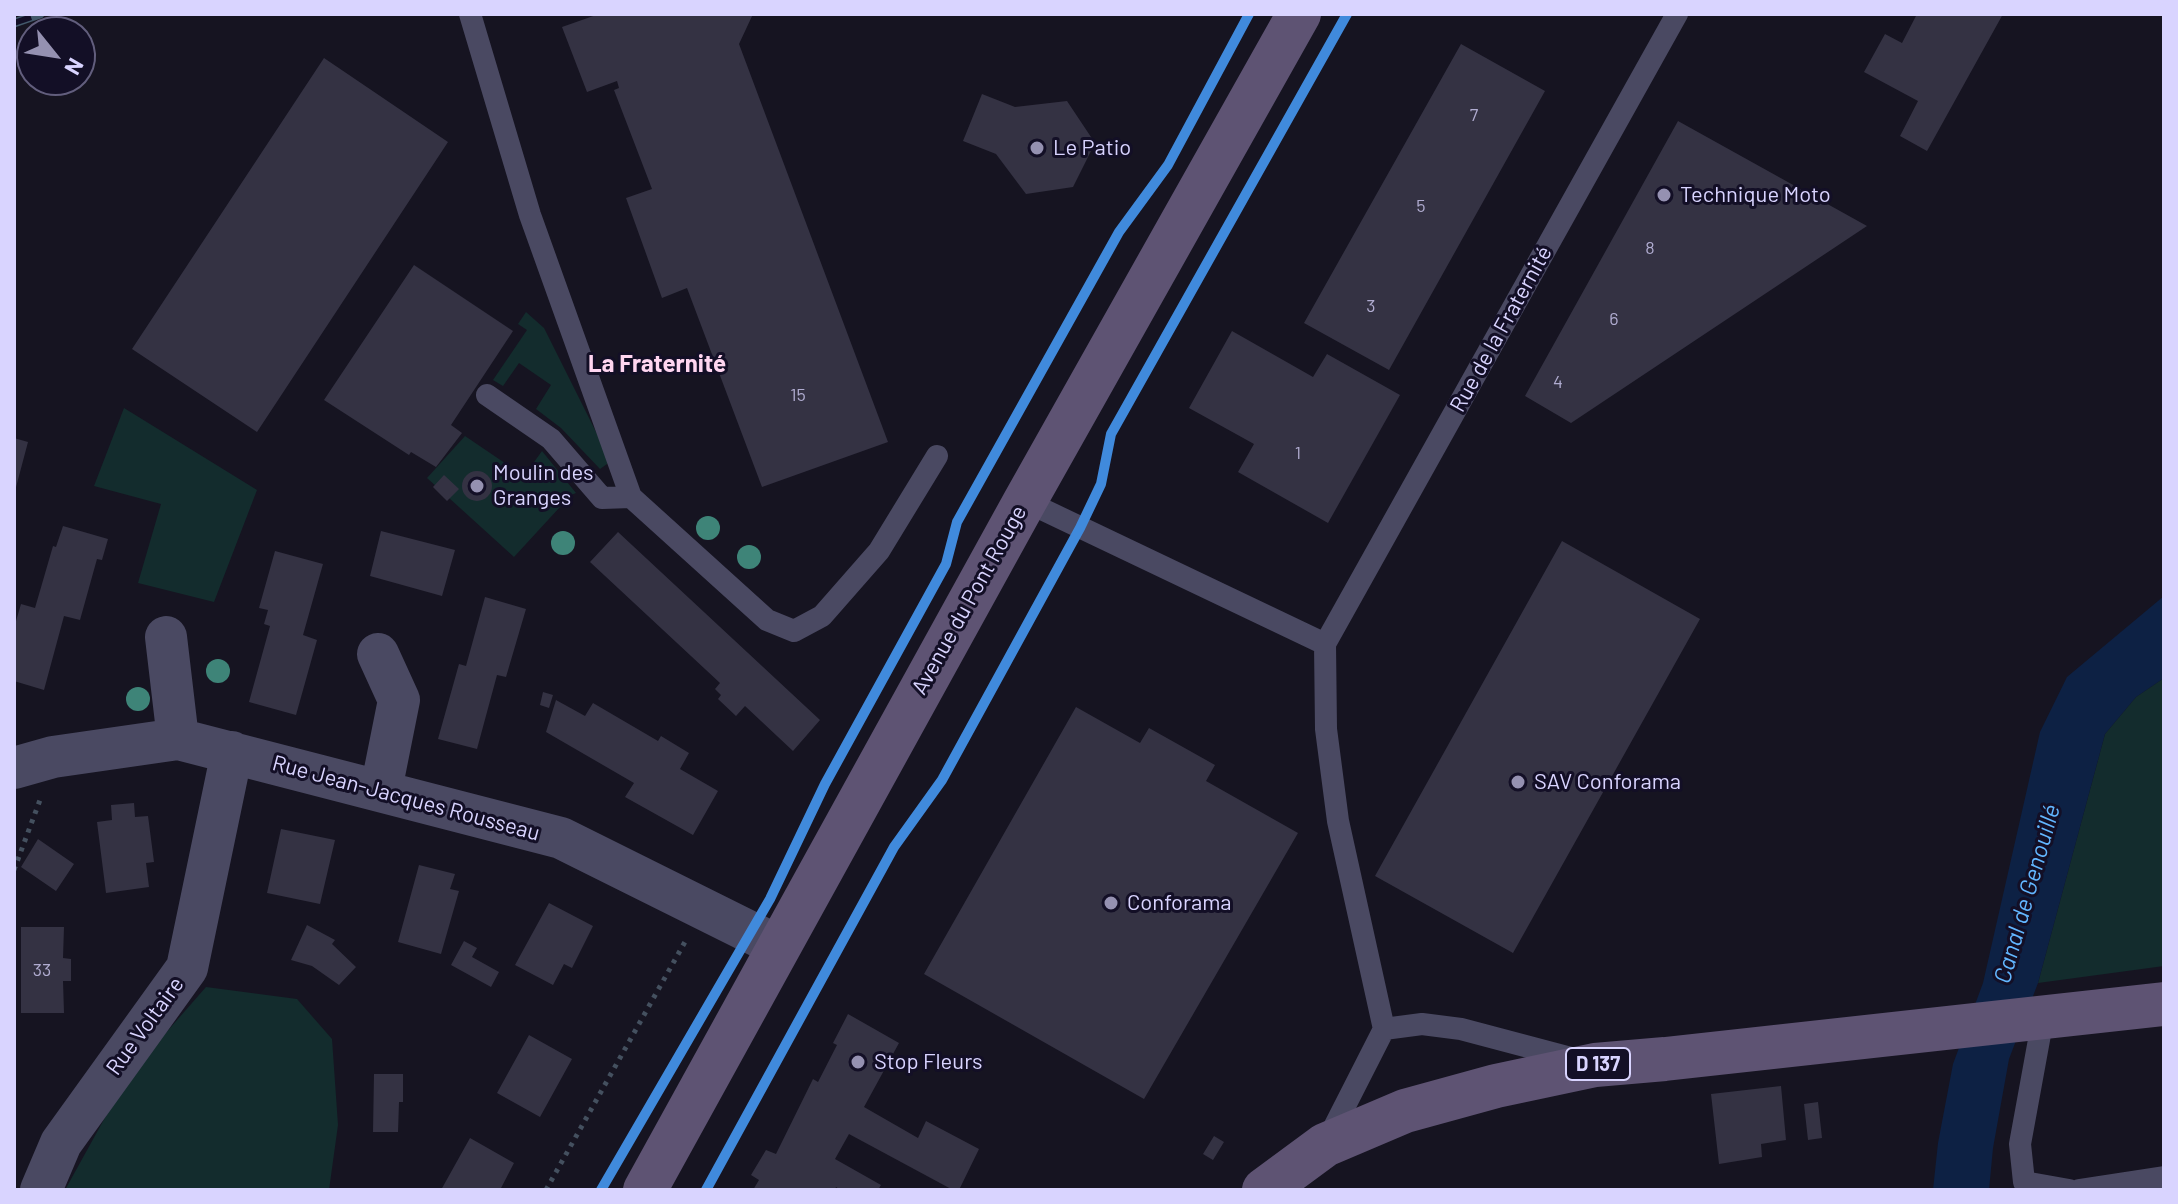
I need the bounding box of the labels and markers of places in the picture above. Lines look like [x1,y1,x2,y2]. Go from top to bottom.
place label: Le Patio [1053,135,1131,161]
marker: Le Patio [1028,139,1046,157]
place label: Technique Moto [1680,182,1831,208]
marker: Technique Moto [1655,186,1673,204]
place label: Moulin des Granges [493,460,594,512]
marker: Moulin des Granges [468,477,486,495]
place label: SAV Conforama [1534,769,1681,795]
marker: SAV Conforama [1509,773,1527,791]
place label: Conforama [1127,890,1232,916]
marker: Conforama [1102,894,1120,912]
place label: Stop Fleurs [874,1049,983,1075]
marker: Stop Fleurs [849,1053,867,1071]

